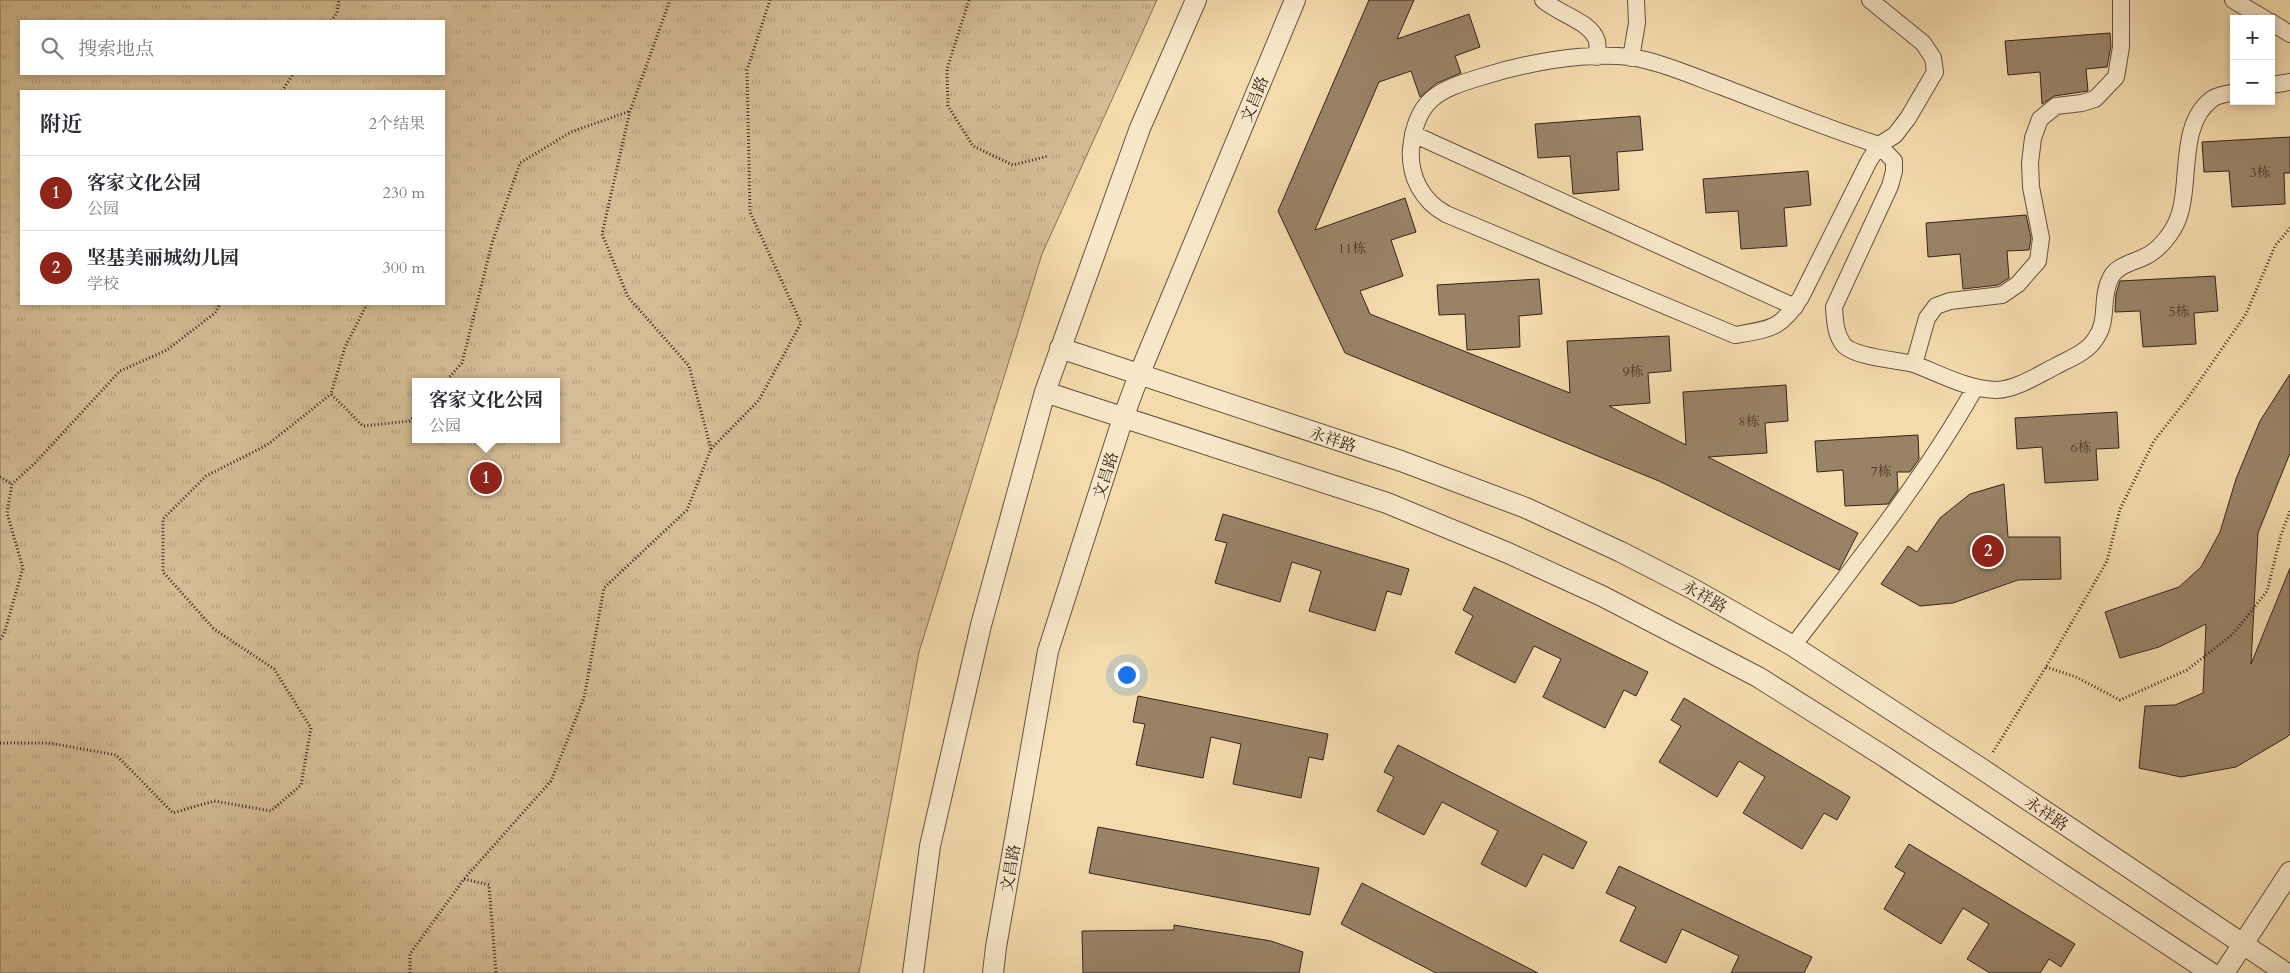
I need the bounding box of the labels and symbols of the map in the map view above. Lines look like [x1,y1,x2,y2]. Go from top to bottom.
street label: 文昌路 [1236,73,1274,126]
house number: 3栋 [2249,163,2271,182]
house number: 11栋 [1338,239,1366,258]
house number: 5栋 [2168,302,2190,321]
house number: 9栋 [1622,362,1644,381]
house number: 8栋 [1738,412,1760,431]
street label: 永祥路 [1306,422,1359,458]
house number: 6栋 [2070,438,2092,457]
street label: 文昌路 [1088,449,1124,502]
pin: 1 [470,459,502,497]
house number: 7栋 [1870,462,1892,481]
pin: 2 [1972,532,2004,570]
street label: 永祥路 [1678,576,1731,618]
your location [1114,662,1140,688]
street label: 永祥路 [2020,791,2072,836]
street label: 文昌路 [996,843,1026,894]

